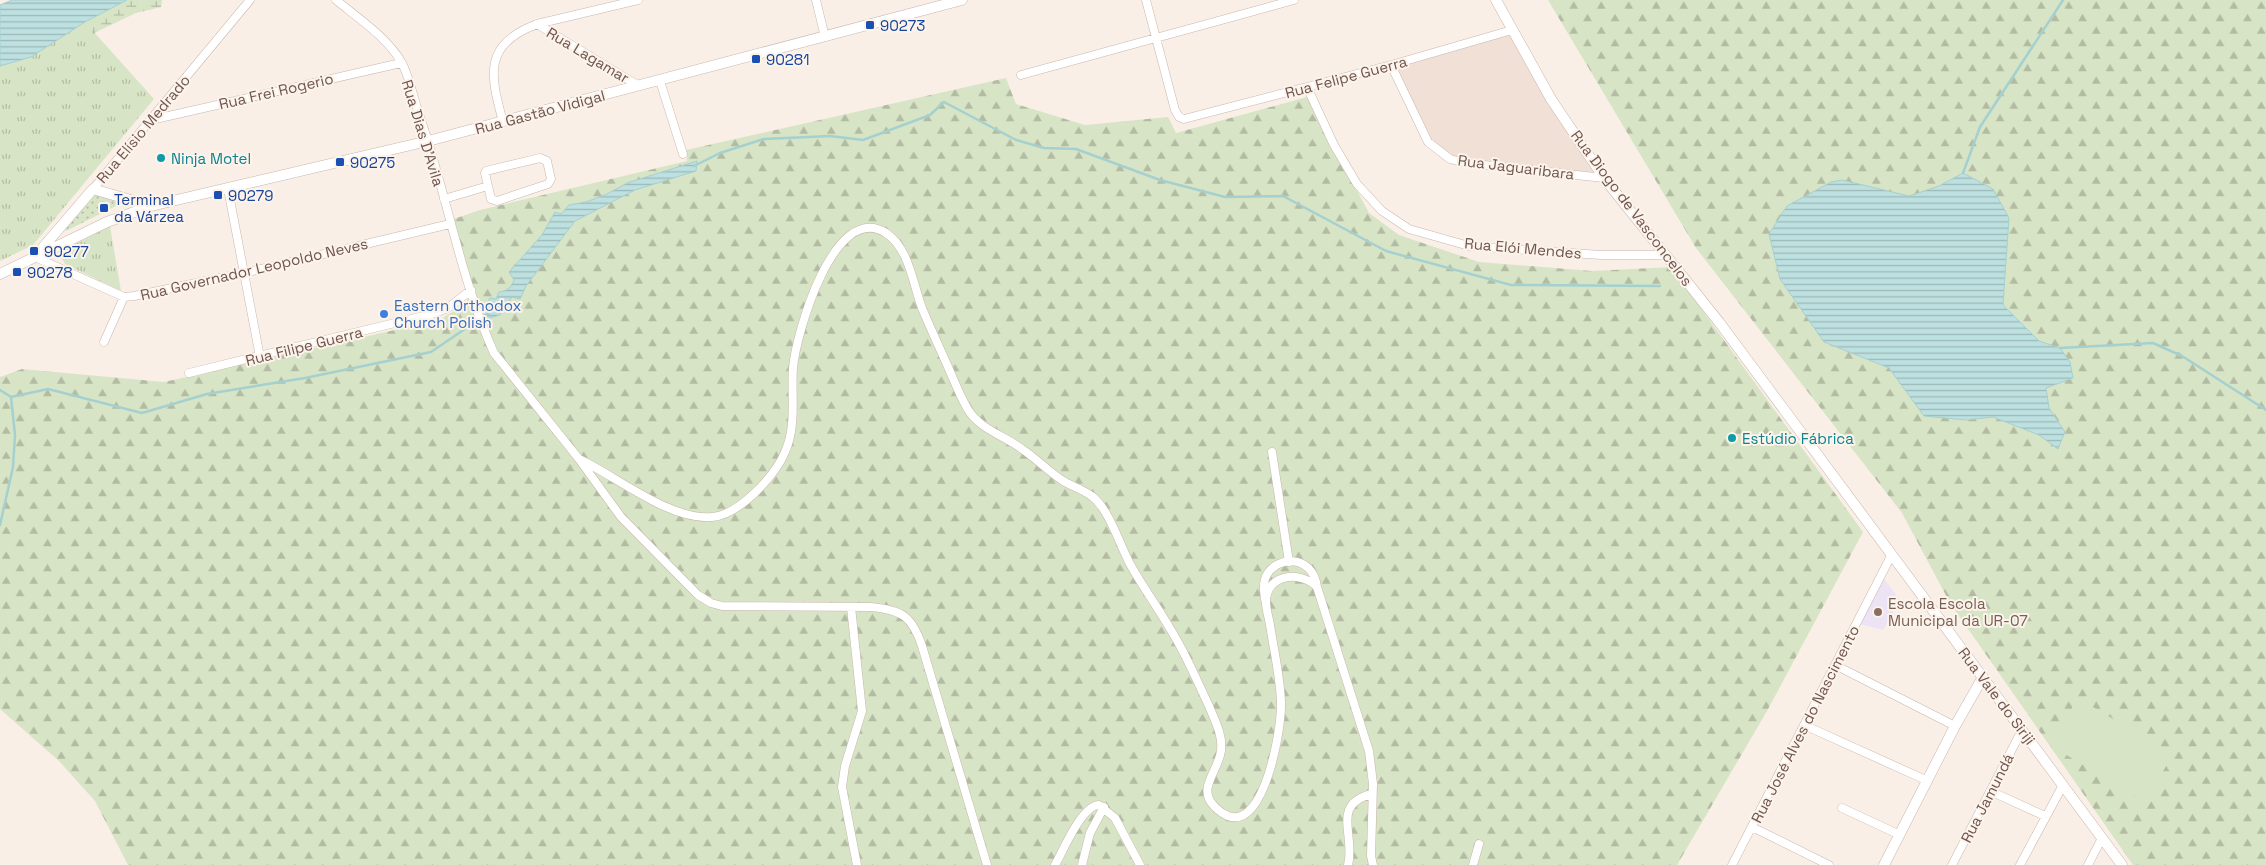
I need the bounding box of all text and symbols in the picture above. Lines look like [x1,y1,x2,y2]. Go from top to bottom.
place label: 90273 [880,16,925,35]
marker: 90273 [864,19,876,31]
street label: Rua Lagamar [543,23,633,87]
place label: 90281 [766,50,809,69]
street label: Rua Felipe Guerra [1283,51,1409,102]
marker: 90281 [750,53,762,65]
street label: Rua Frei Rogerio [217,69,335,113]
street label: Rua Elísio Medrado [92,71,194,187]
street label: Rua Dias D'Avila [398,77,448,189]
street label: Rua Gastão Vidigal [473,86,607,138]
street label: Rua Diogo de Vasconcelos [1567,126,1697,290]
place label: Ninja Motel [171,149,251,168]
street label: Rua Jaguaribara [1457,150,1576,184]
marker: Ninja Motel [155,152,167,164]
place label: 90275 [350,153,395,172]
marker: 90275 [334,156,346,168]
place label: 90279 [228,186,273,205]
marker: 90279 [212,189,224,201]
place label: Terminal da Várzea [114,190,184,226]
marker: Terminal da Várzea [98,202,110,214]
street label: Rua Elói Mendes [1464,233,1582,263]
street label: Rua Governador Leopoldo Neves [138,234,370,304]
place label: 90277 [44,242,89,261]
marker: 90277 [28,245,40,257]
place label: 90278 [27,263,73,282]
marker: 90278 [11,266,23,278]
place label: Eastern Orthodox Church Polish [394,296,521,332]
marker: Eastern Orthodox Church Polish [378,308,390,320]
street label: Rua Filipe Guerra [243,322,365,370]
place label: Estúdio Fábrica [1742,429,1854,448]
marker: Estúdio Fábrica [1726,432,1738,444]
place label: Escola Escola Municipal da UR-07 [1888,594,2028,630]
marker: Escola Escola Municipal da UR-07 [1872,606,1884,618]
street label: Rua José Alves do Nascimento [1747,622,1863,826]
street label: Rua Vale do Siriji [1954,644,2040,748]
street label: Rua Jamundá [1956,750,2018,846]

